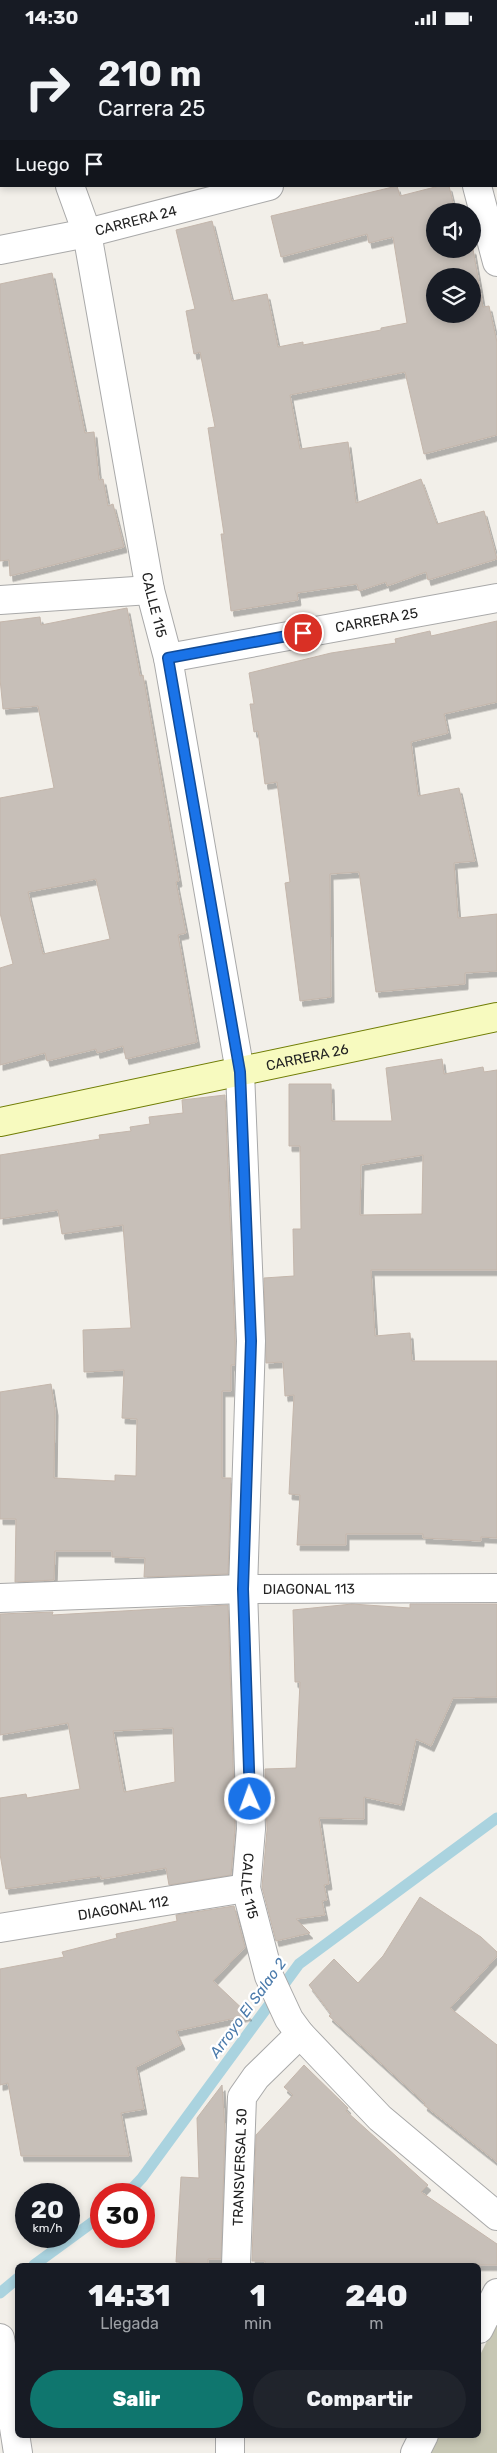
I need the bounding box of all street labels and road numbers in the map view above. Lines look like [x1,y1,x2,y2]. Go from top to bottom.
street label: CARRERA 24 [93,202,179,240]
street label: CALLE 115 [138,571,170,640]
street label: CARRERA 25 [334,605,419,636]
street label: CARRERA 26 [265,1041,350,1075]
street label: DIAGONAL 113 [263,1581,355,1598]
street label: CALLE 115 [237,1852,262,1921]
street label: DIAGONAL 112 [77,1893,170,1924]
street label: TRANSVERSAL 30 [229,2108,251,2226]

